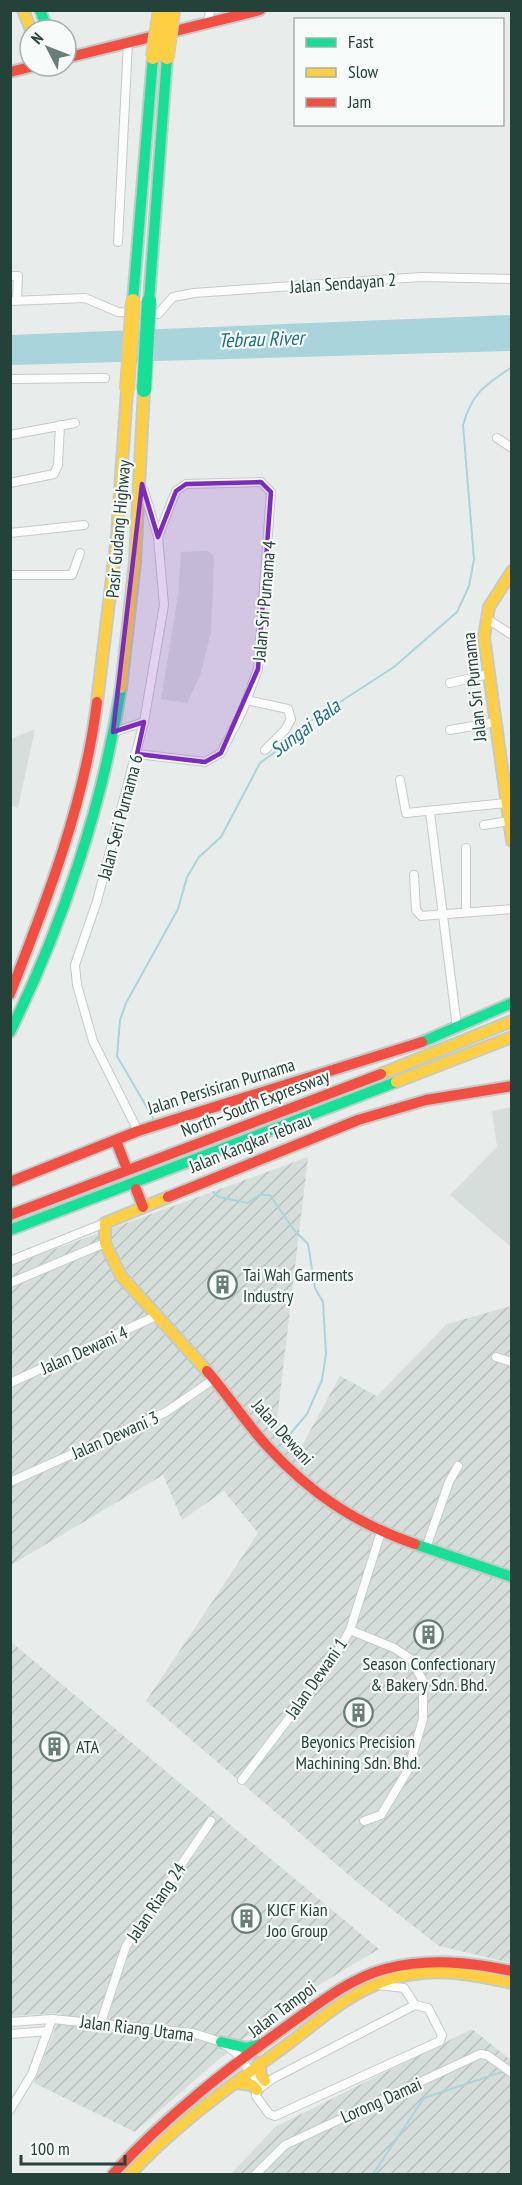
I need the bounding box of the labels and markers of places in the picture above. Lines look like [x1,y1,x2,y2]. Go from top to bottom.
place label: Tai Wah Garments Industry [243,1263,354,1307]
building icon: Tai Wah Garments Industry [206,1268,238,1300]
building icon: Season Confectionary & Bakery Sdn. Bhd. [413,1618,445,1650]
place label: Season Confectionary & Bakery Sdn. Bhd. [363,1652,496,1696]
building icon: Beyonics Precision Machining Sdn. Bhd. [342,1696,374,1728]
building icon: ATA [39,1730,71,1762]
place label: Beyonics Precision Machining Sdn. Bhd. [296,1730,420,1774]
place label: ATA [76,1735,100,1758]
place label: KJCF Kian Joo Group [266,1898,328,1942]
building icon: KJCF Kian Joo Group [230,1903,262,1935]

